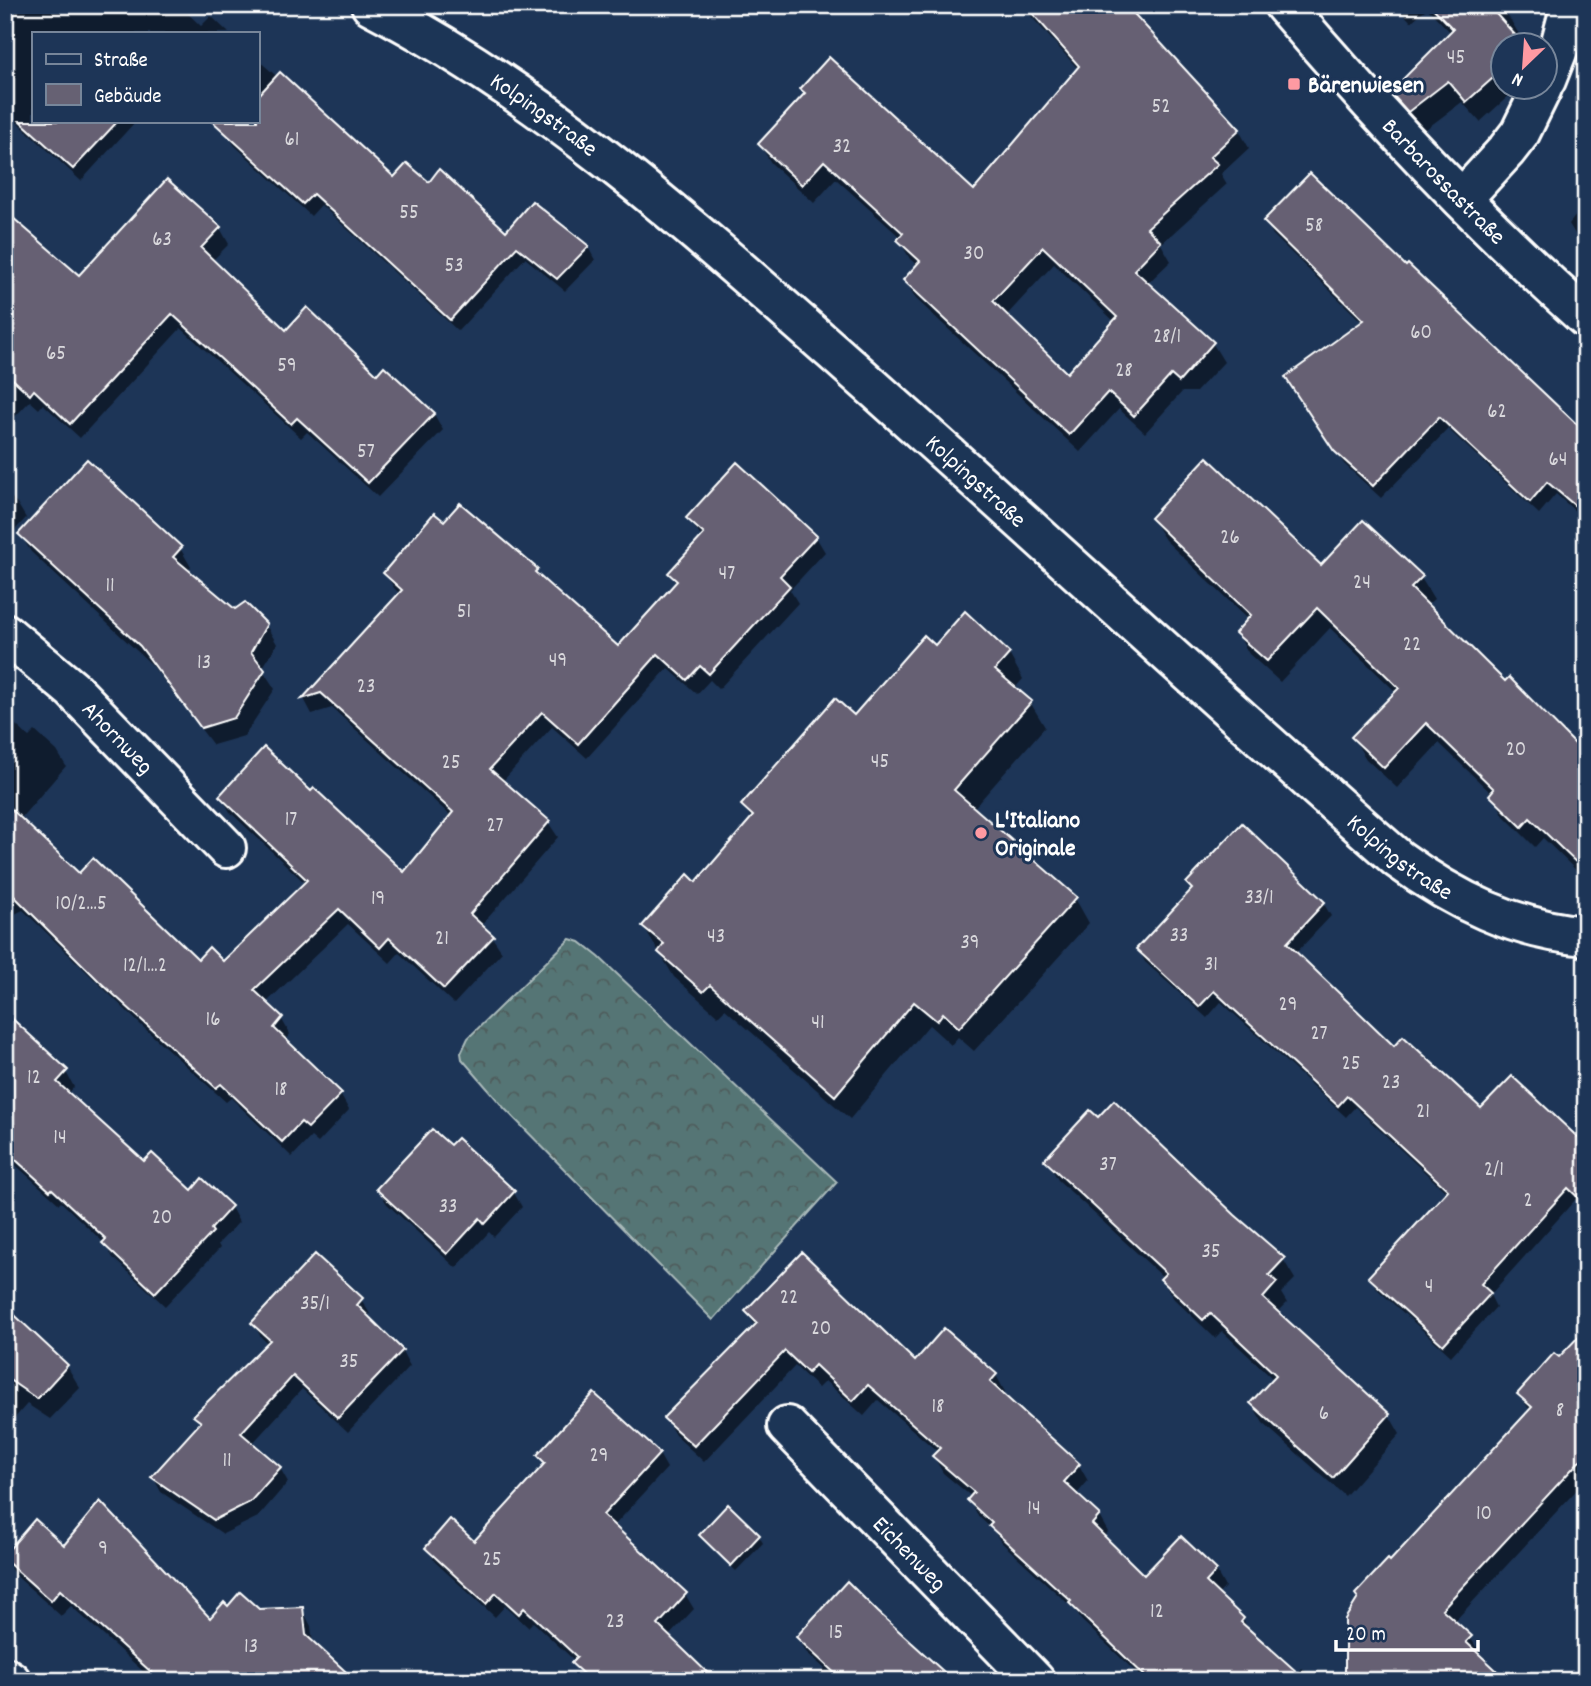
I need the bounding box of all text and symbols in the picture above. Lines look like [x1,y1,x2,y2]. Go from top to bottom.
legend [32,32,259,122]
north arrow [1490,32,1560,102]
house number: 45 [1447,44,1465,74]
text: Straße [94,47,148,77]
text: N [1508,64,1528,92]
street label: Kolpingstraße [482,66,604,167]
place label: Bärenwiesen [1308,70,1424,104]
marker: Bärenwiesen [1286,76,1302,92]
text: Gebäude [94,83,162,113]
house number: 52 [1152,93,1170,123]
street label: Barbarossastraße [1372,112,1512,254]
house number: 61 [285,126,299,156]
house number: 32 [833,133,851,163]
house number: 55 [399,199,419,229]
house number: 58 [1305,212,1323,242]
house number: 63 [152,226,172,256]
house number: 30 [964,240,984,270]
house number: 53 [444,252,464,282]
house number: 60 [1410,319,1432,349]
house number: 28/1 [1153,323,1181,353]
house number: 65 [46,340,66,370]
house number: 59 [277,352,297,382]
house number: 28 [1115,357,1133,387]
house number: 62 [1487,398,1507,428]
street label: Kolpingstraße [917,428,1033,537]
house number: 57 [357,438,375,468]
house number: 64 [1548,446,1568,476]
house number: 26 [1220,524,1240,554]
house number: 47 [719,560,735,590]
house number: 24 [1353,569,1371,599]
house number: 11 [105,572,115,602]
house number: 51 [457,598,471,628]
house number: 22 [1403,631,1421,661]
house number: 49 [549,647,567,677]
house number: 13 [197,649,211,679]
house number: 23 [357,673,375,703]
street label: Ahornweg [72,694,160,784]
house number: 20 [1506,736,1526,766]
house number: 45 [871,748,889,778]
house number: 25 [442,749,460,779]
place label: L'Italiano Originale [995,805,1081,867]
house number: 17 [285,806,297,836]
street label: Kolpingstraße [1338,807,1458,911]
house number: 27 [486,812,504,842]
marker: L'Italiano Originale [973,825,989,841]
house number: 33/1 [1244,884,1274,914]
house number: 19 [371,885,385,915]
house number: 10/2...5 [55,890,107,920]
house number: 33 [1170,922,1188,952]
house number: 43 [707,923,725,953]
house number: 21 [435,925,449,955]
house number: 39 [961,929,979,959]
house number: 31 [1204,951,1218,981]
house number: 12/1...2 [123,952,167,982]
house number: 29 [1279,991,1297,1021]
house number: 16 [206,1006,220,1036]
house number: 41 [811,1009,825,1039]
house number: 27 [1310,1020,1328,1050]
house number: 25 [1342,1050,1360,1080]
house number: 12 [27,1064,41,1094]
house number: 23 [1382,1069,1400,1099]
house number: 18 [274,1076,288,1106]
house number: 21 [1416,1098,1430,1128]
house number: 14 [53,1124,67,1154]
house number: 37 [1099,1151,1117,1181]
house number: 2/1 [1484,1156,1504,1186]
house number: 2 [1523,1187,1533,1217]
house number: 33 [439,1193,457,1223]
house number: 20 [152,1204,172,1234]
house number: 35 [1201,1238,1221,1268]
house number: 4 [1425,1273,1433,1303]
house number: 22 [780,1284,798,1314]
house number: 35/1 [300,1290,330,1320]
house number: 20 [811,1315,831,1345]
house number: 35 [339,1348,359,1378]
house number: 18 [931,1393,945,1423]
house number: 8 [1556,1397,1564,1427]
house number: 6 [1319,1400,1329,1430]
house number: 29 [590,1442,608,1472]
house number: 11 [222,1447,232,1477]
house number: 14 [1027,1495,1041,1525]
house number: 10 [1476,1500,1492,1530]
street label: Eichenweg [863,1509,953,1601]
house number: 9 [98,1535,108,1565]
house number: 25 [483,1546,501,1576]
house number: 12 [1150,1598,1164,1628]
house number: 23 [606,1608,624,1638]
scale bar [1336,1609,1477,1653]
house number: 15 [829,1619,843,1649]
text: 20 m [1346,1621,1386,1651]
house number: 13 [244,1633,258,1663]

